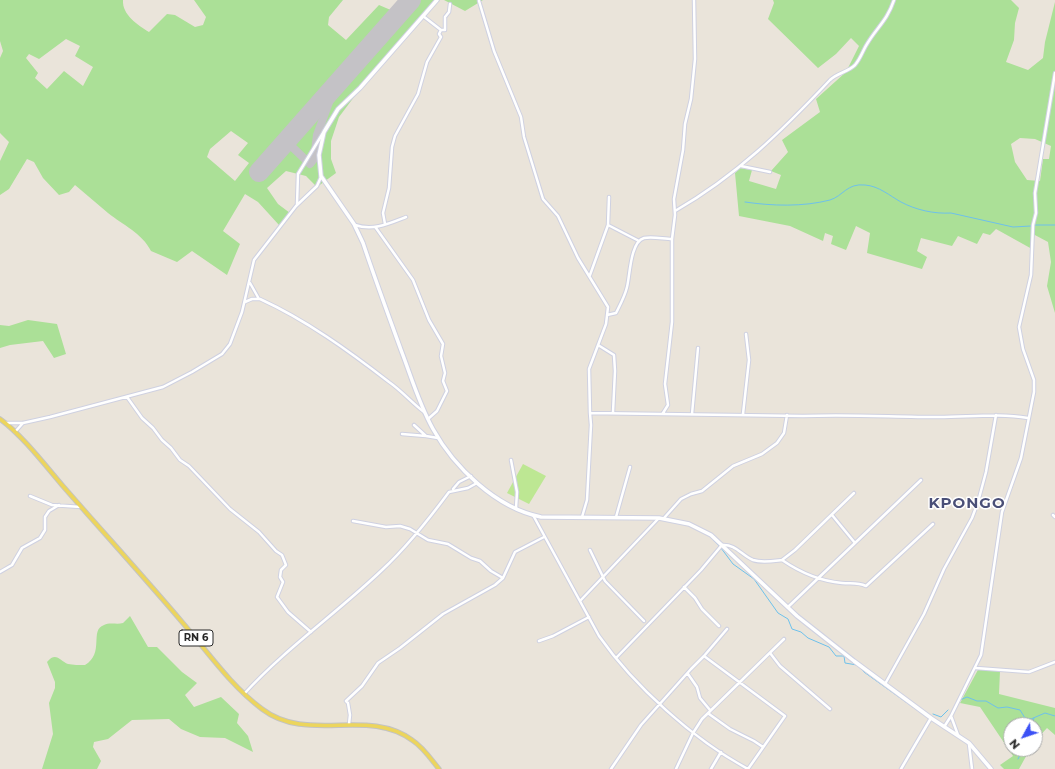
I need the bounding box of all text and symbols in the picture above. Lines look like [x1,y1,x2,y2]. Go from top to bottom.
district label: KPONGO [928,495,1006,513]
road number: RN 6 [179,630,213,646]
north arrow [1003,717,1043,757]
text: N [1006,736,1023,752]

